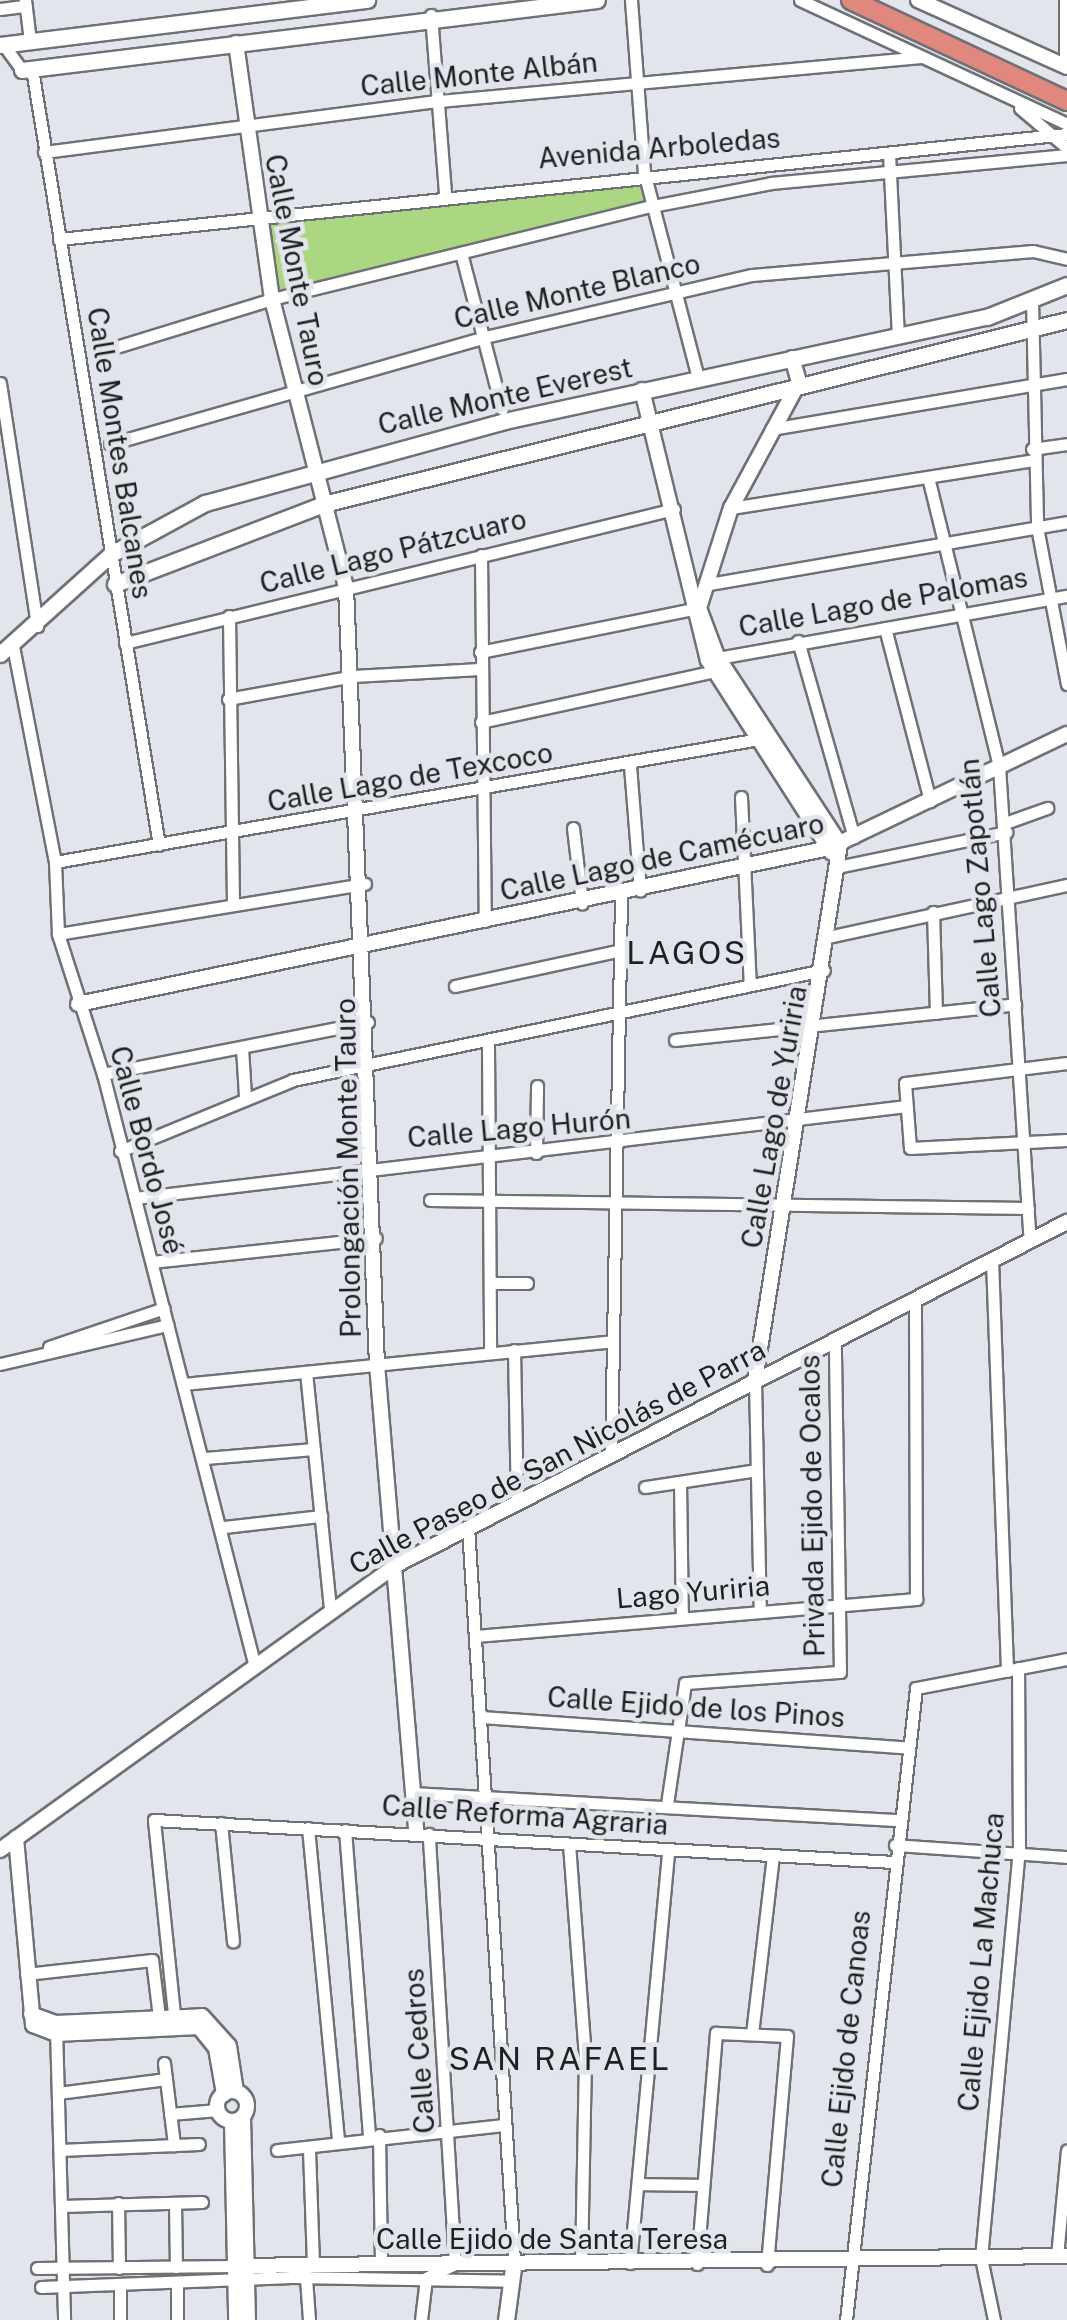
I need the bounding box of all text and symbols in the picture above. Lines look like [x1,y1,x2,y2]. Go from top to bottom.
street label: Calle Monte Albán [359,45,599,103]
street label: Avenida Arboledas [536,121,782,175]
street label: Calle Monte Tauro [258,151,336,389]
street label: Calle Monte Blanco [450,246,704,336]
street label: Calle Montes Balcanes [80,305,160,601]
street label: Calle Monte Everest [374,350,636,442]
street label: Calle Lago Pátzcuaro [256,502,530,600]
street label: Calle Lago de Palomas [736,560,1030,644]
street label: Calle Lago de Texcoco [264,735,556,819]
street label: Calle Lago Zapotlán [952,757,1008,1019]
street label: Calle Lago de Camécuaro [496,806,828,908]
district label: LAGOS [626,934,748,972]
street label: Calle Lago de Yuriria [734,983,814,1251]
street label: Prolongación Monte Tauro [328,998,368,1338]
street label: Calle Bordo José [103,1042,191,1258]
street label: Calle Lago Hurón [406,1101,632,1155]
street label: Calle Paseo de San Nicolás de Parra [342,1332,772,1582]
street label: Privada Ejido de Ocalos [793,1354,831,1658]
street label: Lago Yuriria [615,1569,771,1615]
street label: Calle Ejido de los Pinos [546,1680,846,1734]
street label: Calle Reforma Agraria [381,1788,669,1842]
street label: Calle Ejido La Machuca [951,1811,1011,2113]
street label: Calle Ejido de Canoas [815,1908,877,2190]
street label: Calle Cedros [396,1967,442,2135]
district label: SAN RAFAEL [448,2040,672,2078]
street label: Calle Ejido de Santa Teresa [375,2222,729,2256]

